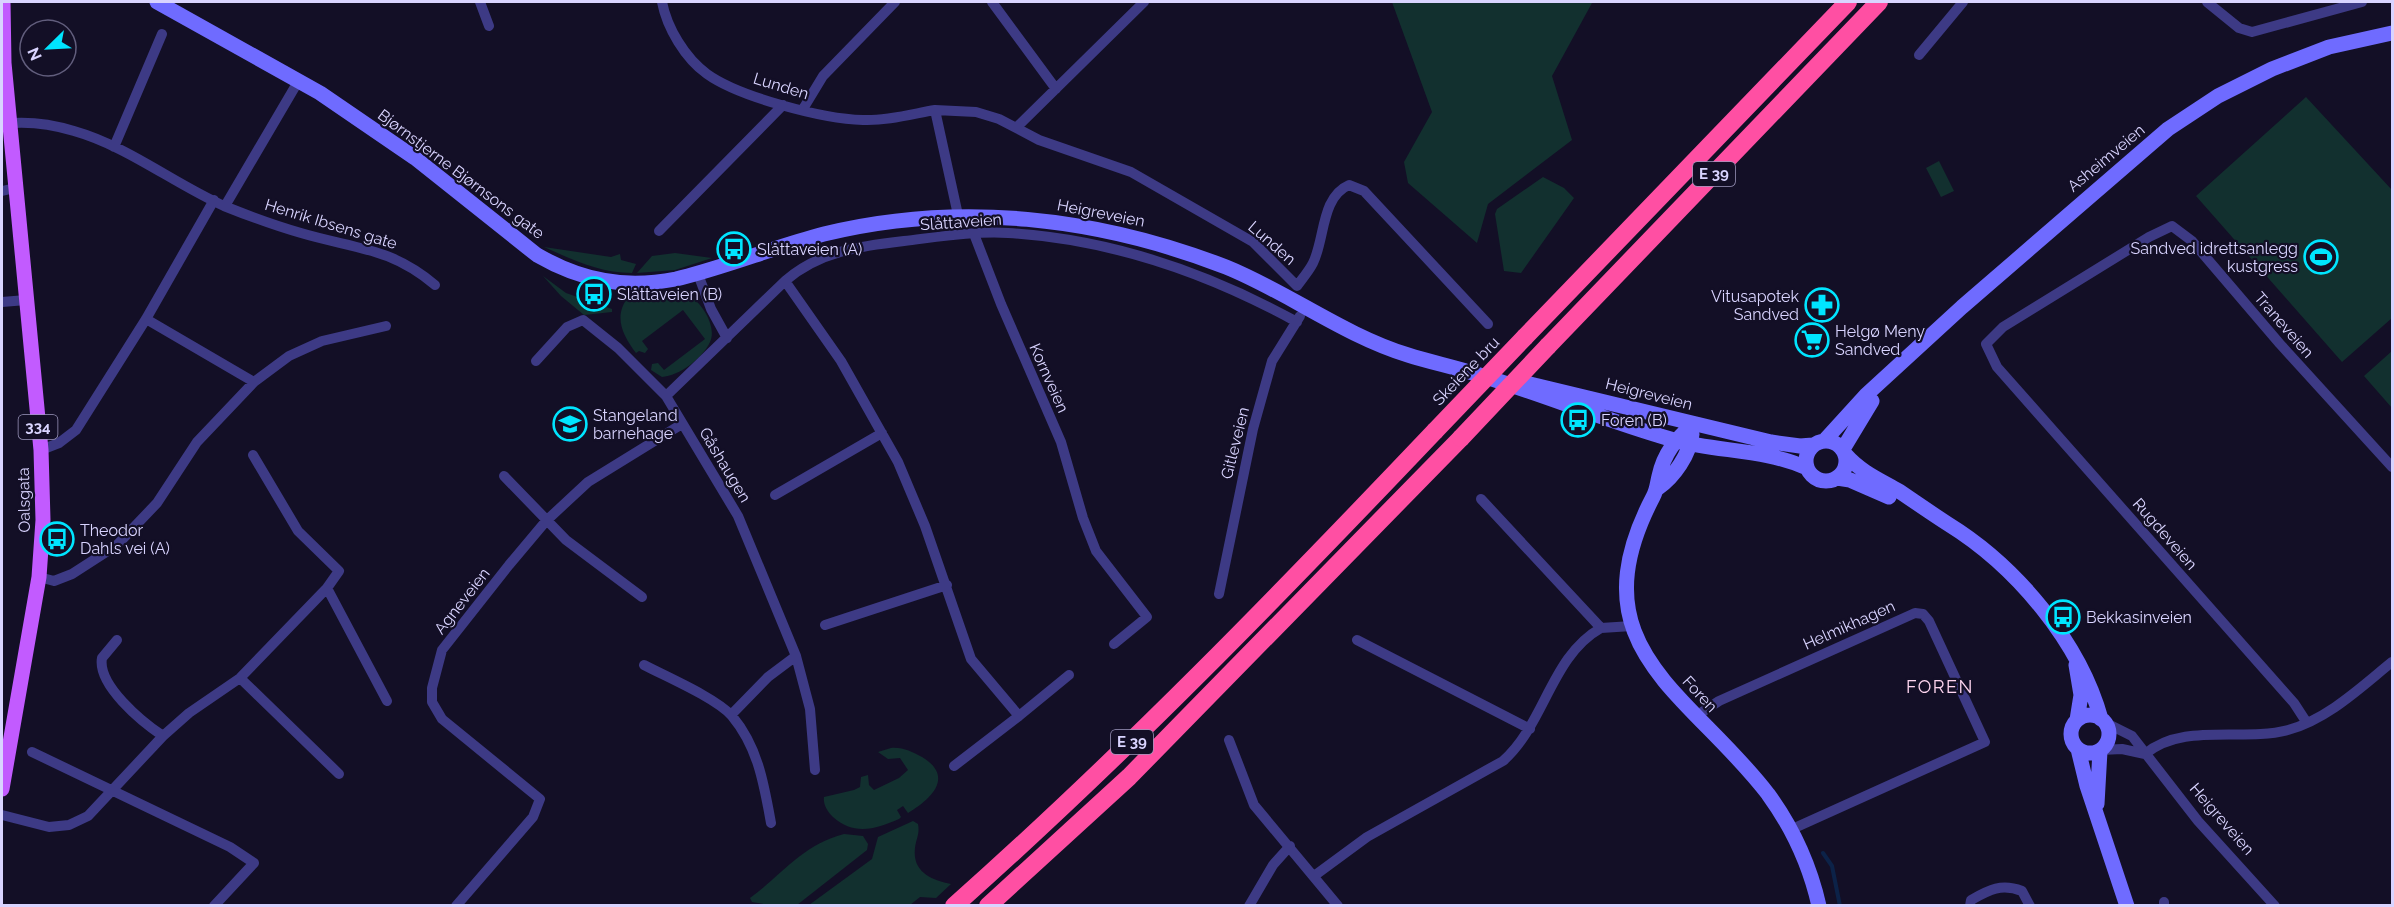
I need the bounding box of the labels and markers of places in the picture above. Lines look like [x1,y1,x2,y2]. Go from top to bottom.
bus stop icon: Slåttaveien (A) [716,231,752,267]
place label: Sandved idrettsanlegg kustgress [2130,239,2298,276]
sports icon: Sandved idrettsanlegg kustgress [2303,239,2339,275]
place label: Slåttaveien (A) [757,240,862,259]
bus stop icon: Slåttaveien (B) [576,276,612,312]
place label: Slåttaveien (B) [617,285,722,304]
place label: Vitusapotek Sandved [1711,287,1800,324]
pharmacy icon: Vitusapotek Sandved [1804,287,1840,323]
supermarket icon: Helgø Meny Sandved [1794,322,1830,358]
place label: Helgø Meny Sandved [1835,322,1925,359]
bus stop icon: Foren (B) [1560,402,1596,438]
school or university icon: Stangeland barnehage [552,406,588,442]
place label: Stangeland barnehage [593,406,678,443]
place label: Foren (B) [1601,411,1667,430]
bus stop icon: Theodor Dahls vei (A) [39,521,75,557]
place label: Theodor Dahls vei (A) [80,521,170,558]
bus stop icon: Bekkasinveien [2045,599,2081,635]
place label: Bekkasinveien [2086,608,2192,627]

